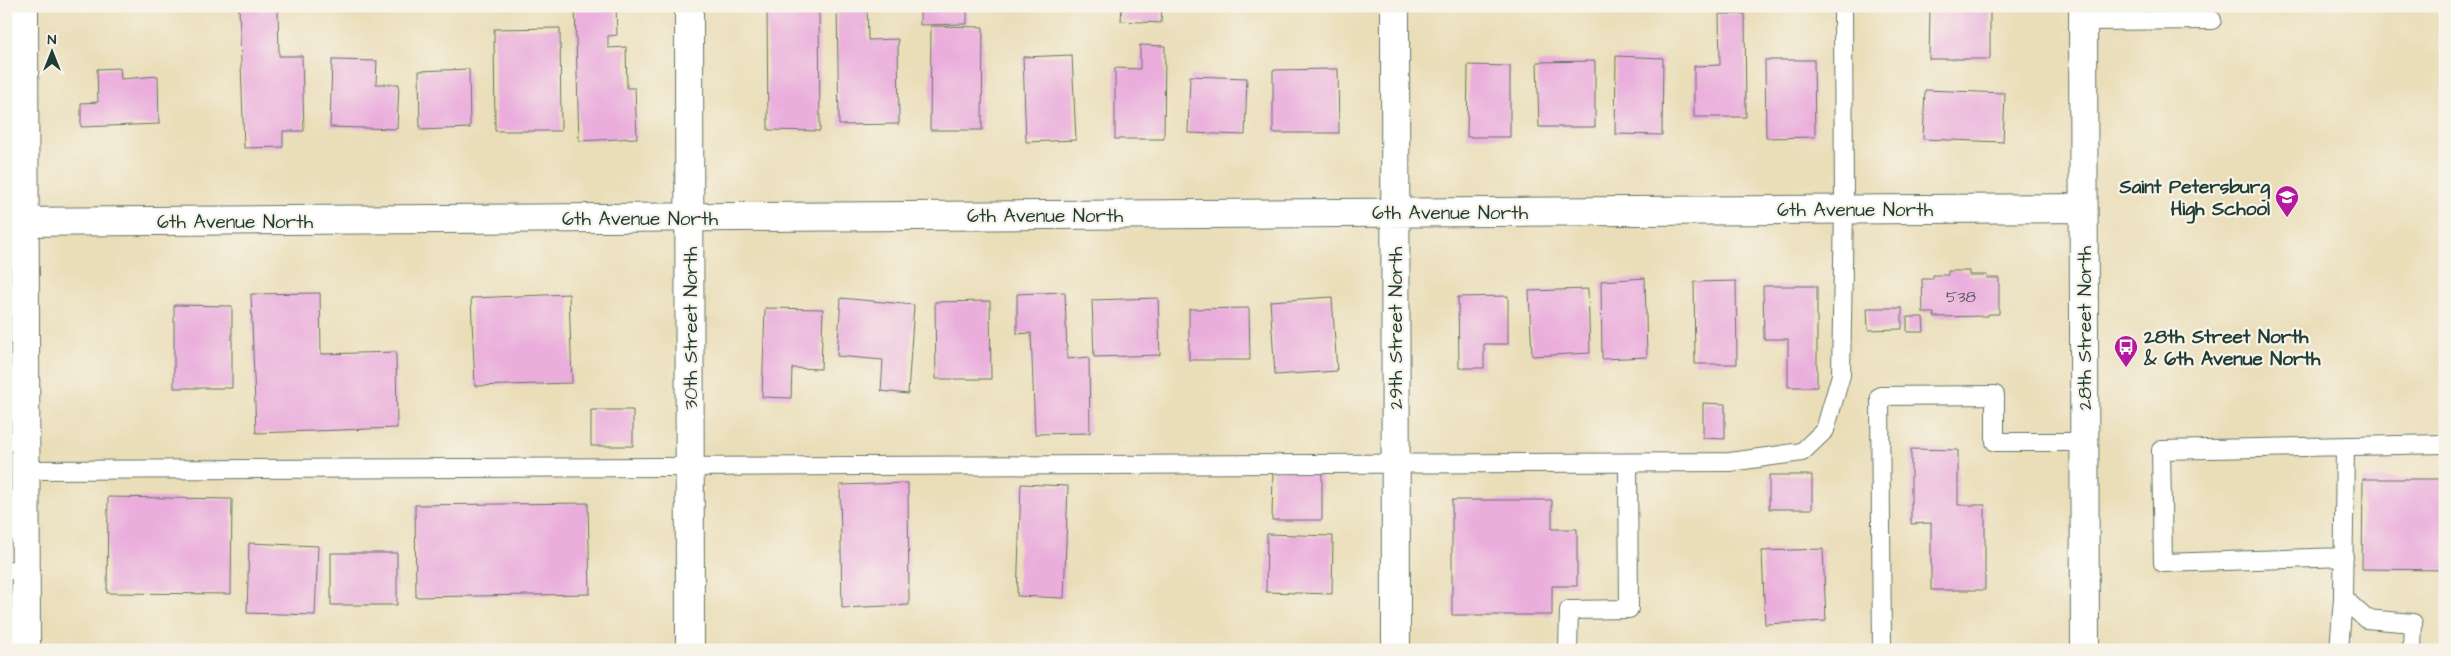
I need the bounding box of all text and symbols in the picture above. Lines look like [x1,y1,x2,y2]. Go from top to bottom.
north arrow [28,28,78,78]
text: N [48,30,57,50]
place label: Saint Petersburg High School [2118,174,2270,224]
school or university icon: Saint Petersburg High School [2274,184,2300,218]
street label: 6th Avenue North [1777,197,1934,224]
street label: 6th Avenue North [1372,200,1529,227]
street label: 6th Avenue North [967,203,1124,230]
street label: 6th Avenue North [562,206,719,233]
street label: 6th Avenue North [157,209,314,236]
street label: 28th Street North [2072,245,2099,410]
street label: 30th Street North [678,246,705,409]
street label: 29th Street North [1383,246,1410,409]
house number: 538 [1946,286,1976,308]
place label: 28th Street North & 6th Avenue North [2143,324,2321,373]
bus stop icon: 28th Street North & 6th Avenue North [2113,334,2139,368]

